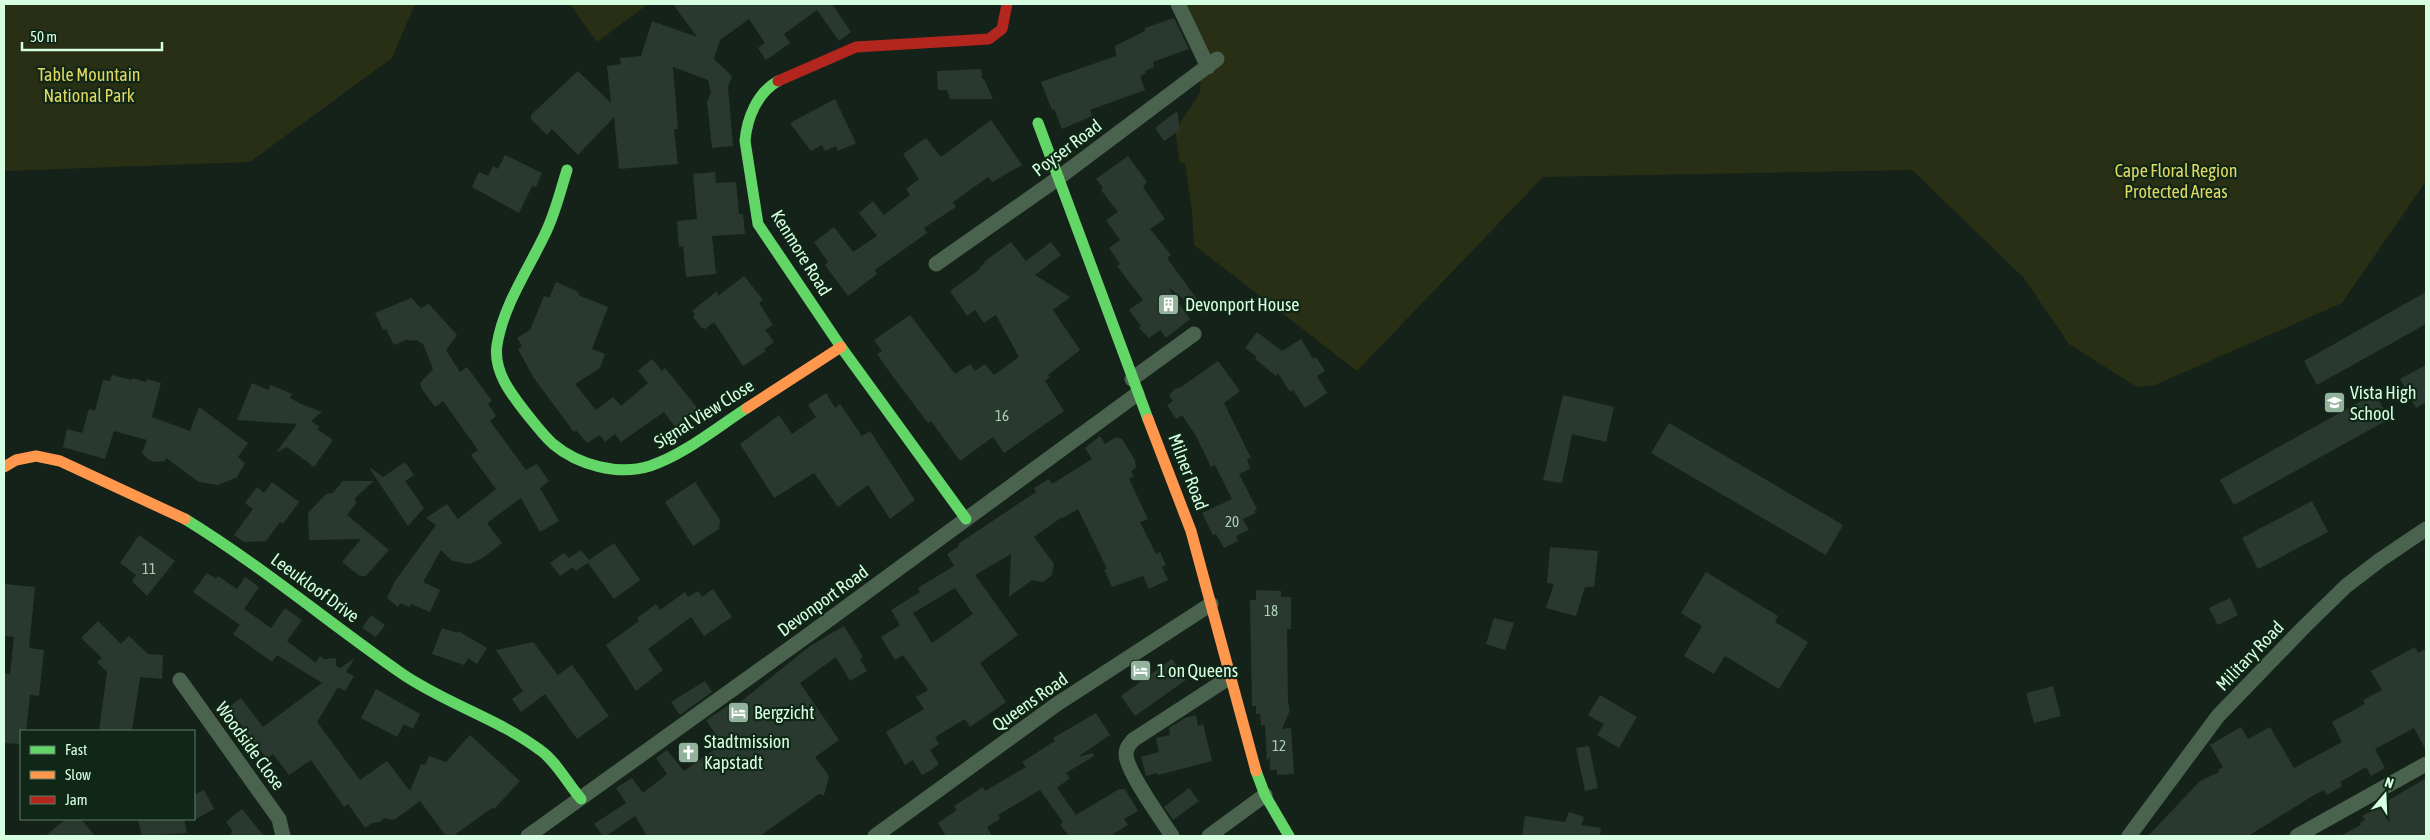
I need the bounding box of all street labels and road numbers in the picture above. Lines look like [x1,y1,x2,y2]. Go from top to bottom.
street label: Poyser Road [1028,115,1105,180]
street label: Kenmore Road [767,206,836,299]
street label: Signal View Close [650,375,757,453]
street label: Milner Road [1164,431,1213,513]
street label: Leeukloof Drive [267,549,363,627]
street label: Devonport Road [773,561,872,640]
street label: Military Road [2211,617,2288,695]
street label: Queens Road [988,668,1072,735]
street label: Woodside Close [212,698,289,794]

